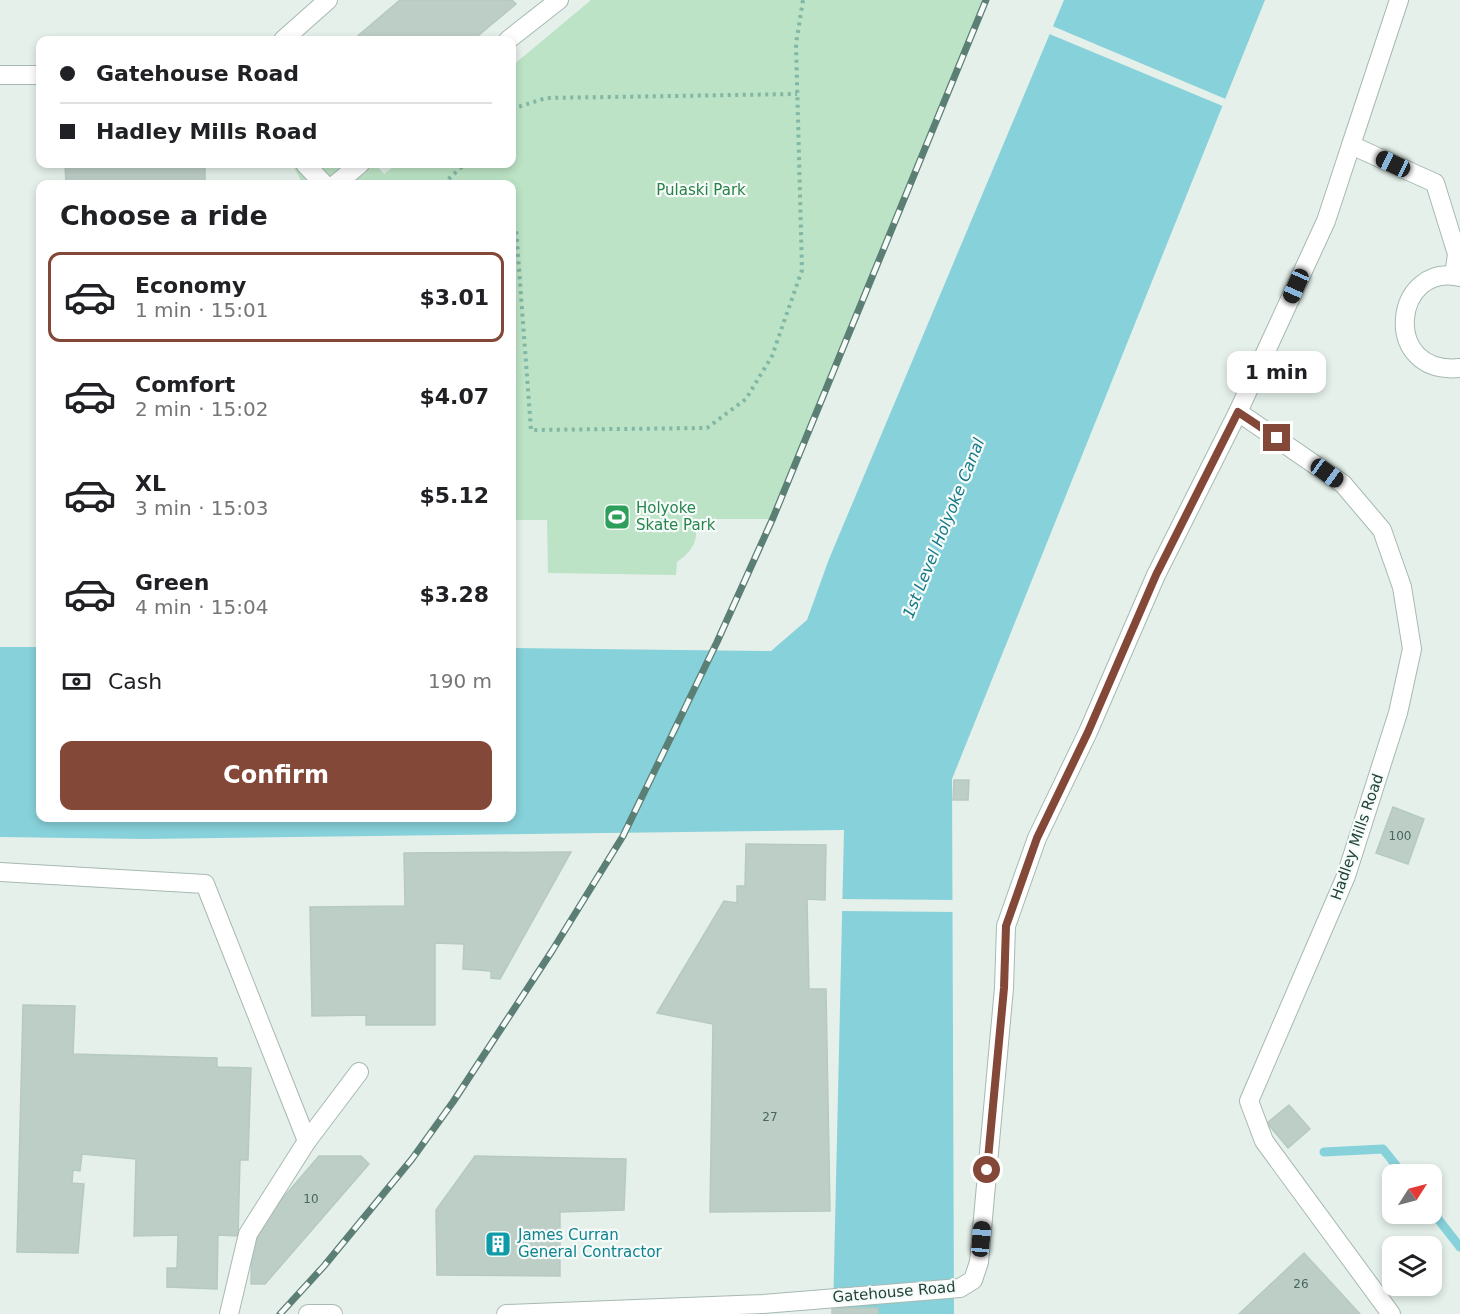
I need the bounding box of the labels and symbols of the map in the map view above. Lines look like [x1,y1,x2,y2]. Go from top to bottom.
car [1373,148,1413,180]
park label: Pulaski Park [656,181,746,199]
car [1280,266,1312,306]
callout: 1 min [1228,351,1326,393]
route end [1263,424,1290,451]
water label: 1st Level Holyoke Canal [899,435,989,621]
car [1307,455,1347,491]
place label: Holyoke Skate Park [636,499,716,534]
sports icon: Holyoke Skate Park [602,502,632,532]
street label: Hadley Mills Road [1327,771,1387,903]
house number: 100 [1389,829,1411,843]
house number: 27 [762,1110,778,1124]
route start [973,1156,1000,1183]
north arrow [1382,1164,1442,1224]
house number: 10 [303,1192,319,1206]
car [970,1220,992,1258]
place label: James Curran General Contractor [517,1226,663,1261]
building icon: James Curran General Contractor [483,1229,513,1259]
house number: 26 [1293,1277,1309,1291]
street label: Gatehouse Road [832,1278,956,1306]

